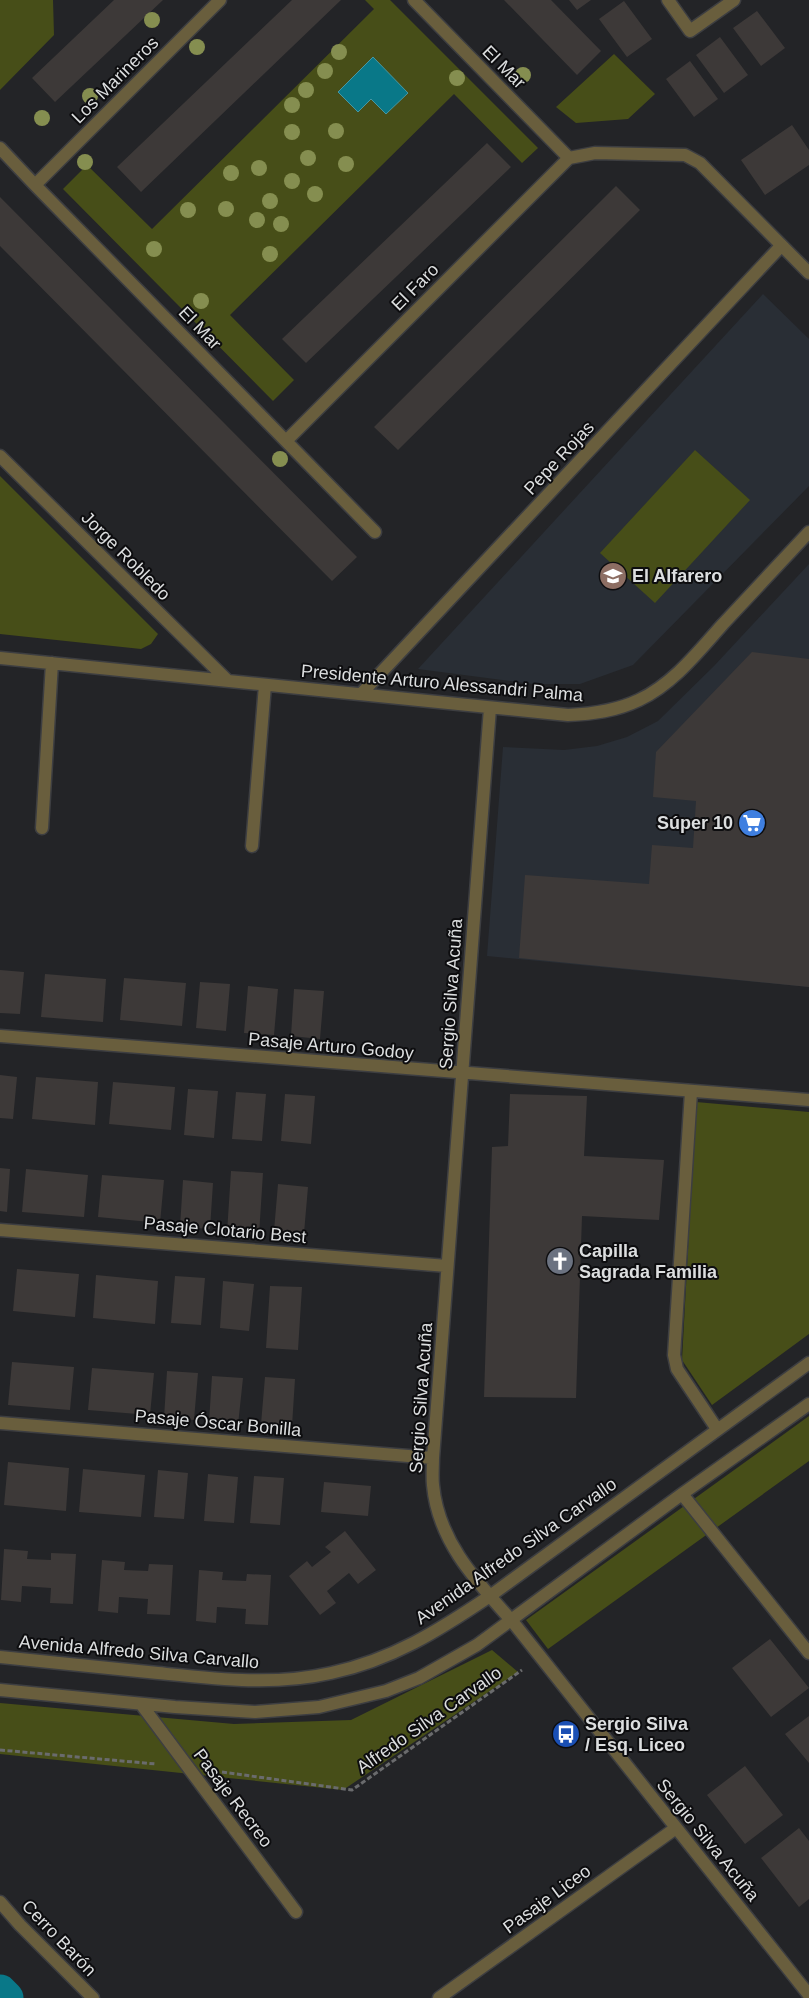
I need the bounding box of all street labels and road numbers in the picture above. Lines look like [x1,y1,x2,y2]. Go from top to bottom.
street label: Los Marineros [68,33,162,127]
street label: El Mar [479,42,529,92]
street label: El Faro [387,259,443,315]
street label: El Mar [175,302,225,354]
street label: Pepe Rojas [520,417,598,499]
street label: Jorge Robledo [78,508,174,604]
street label: Presidente Arturo Alessandri Palma [300,661,585,705]
street label: Sergio Silva Acuña [436,917,466,1070]
street label: Pasaje Arturo Godoy [247,1029,415,1063]
street label: Pasaje Clotario Best [143,1213,307,1247]
street label: Sergio Silva Acuña [406,1321,436,1474]
street label: Pasaje Óscar Bonilla [134,1405,303,1440]
street label: Avenida Alfredo Silva Carvallo [412,1474,620,1628]
street label: Avenida Alfredo Silva Carvallo [18,1632,260,1672]
street label: Alfredo Silva Carvallo [353,1662,505,1778]
street label: Pasaje Recreo [189,1745,277,1851]
street label: Sergio Silva Acuña [653,1775,764,1906]
street label: Pasaje Liceo [499,1861,595,1937]
street label: Cerro Barón [18,1896,100,1980]

